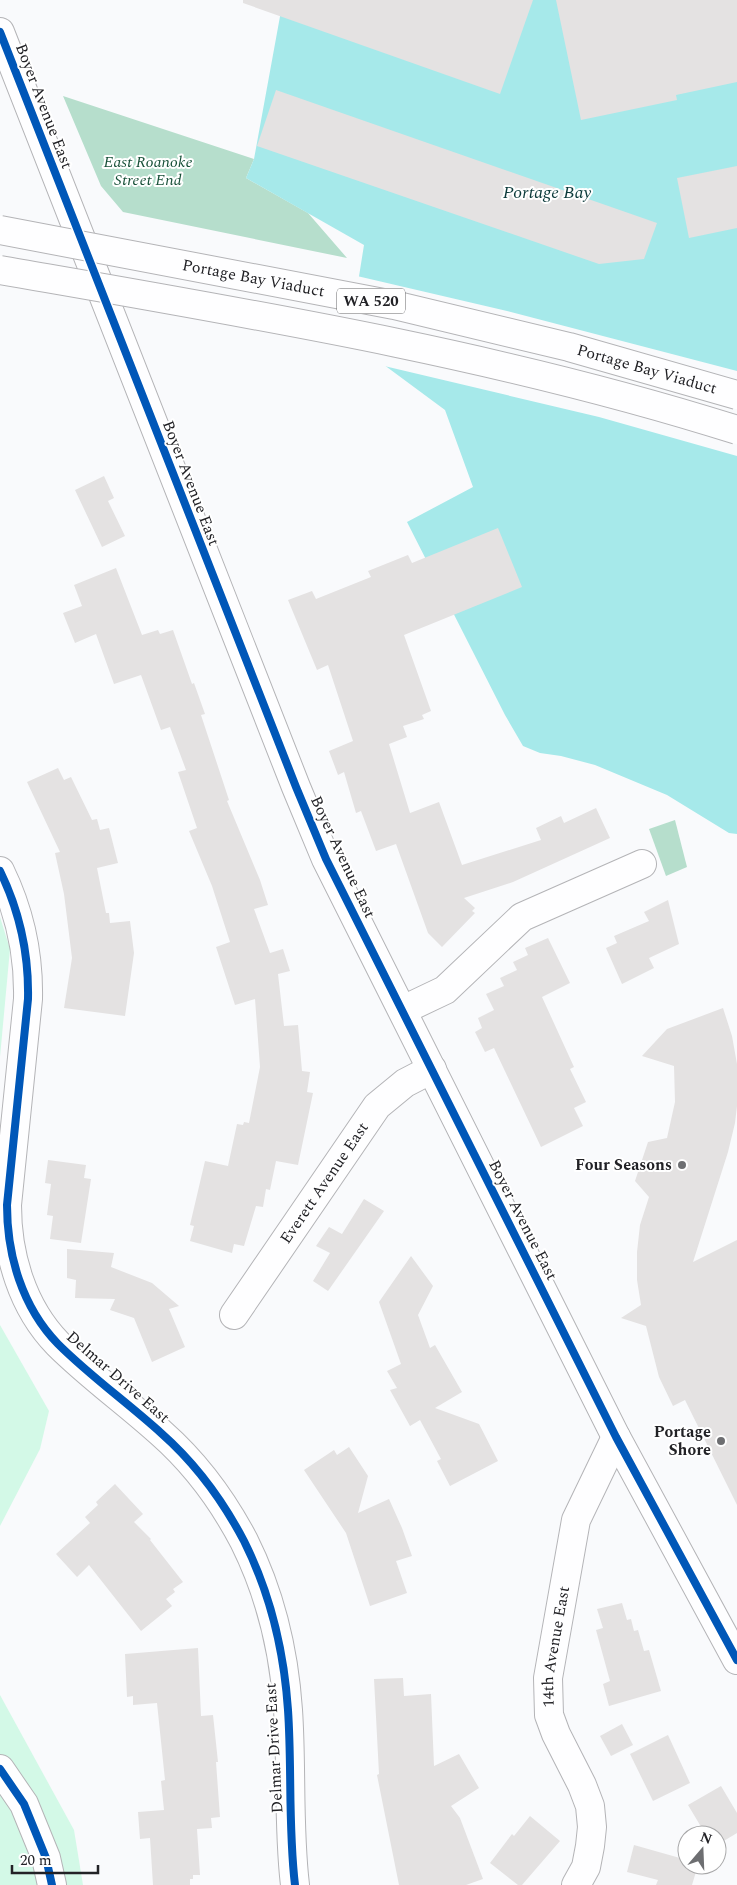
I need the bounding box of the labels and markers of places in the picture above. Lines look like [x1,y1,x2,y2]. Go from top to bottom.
place label: Four Seasons [575,1153,672,1177]
marker: Four Seasons [676,1159,688,1171]
place label: Portage Shore [654,1420,711,1462]
marker: Portage Shore [715,1435,727,1447]

